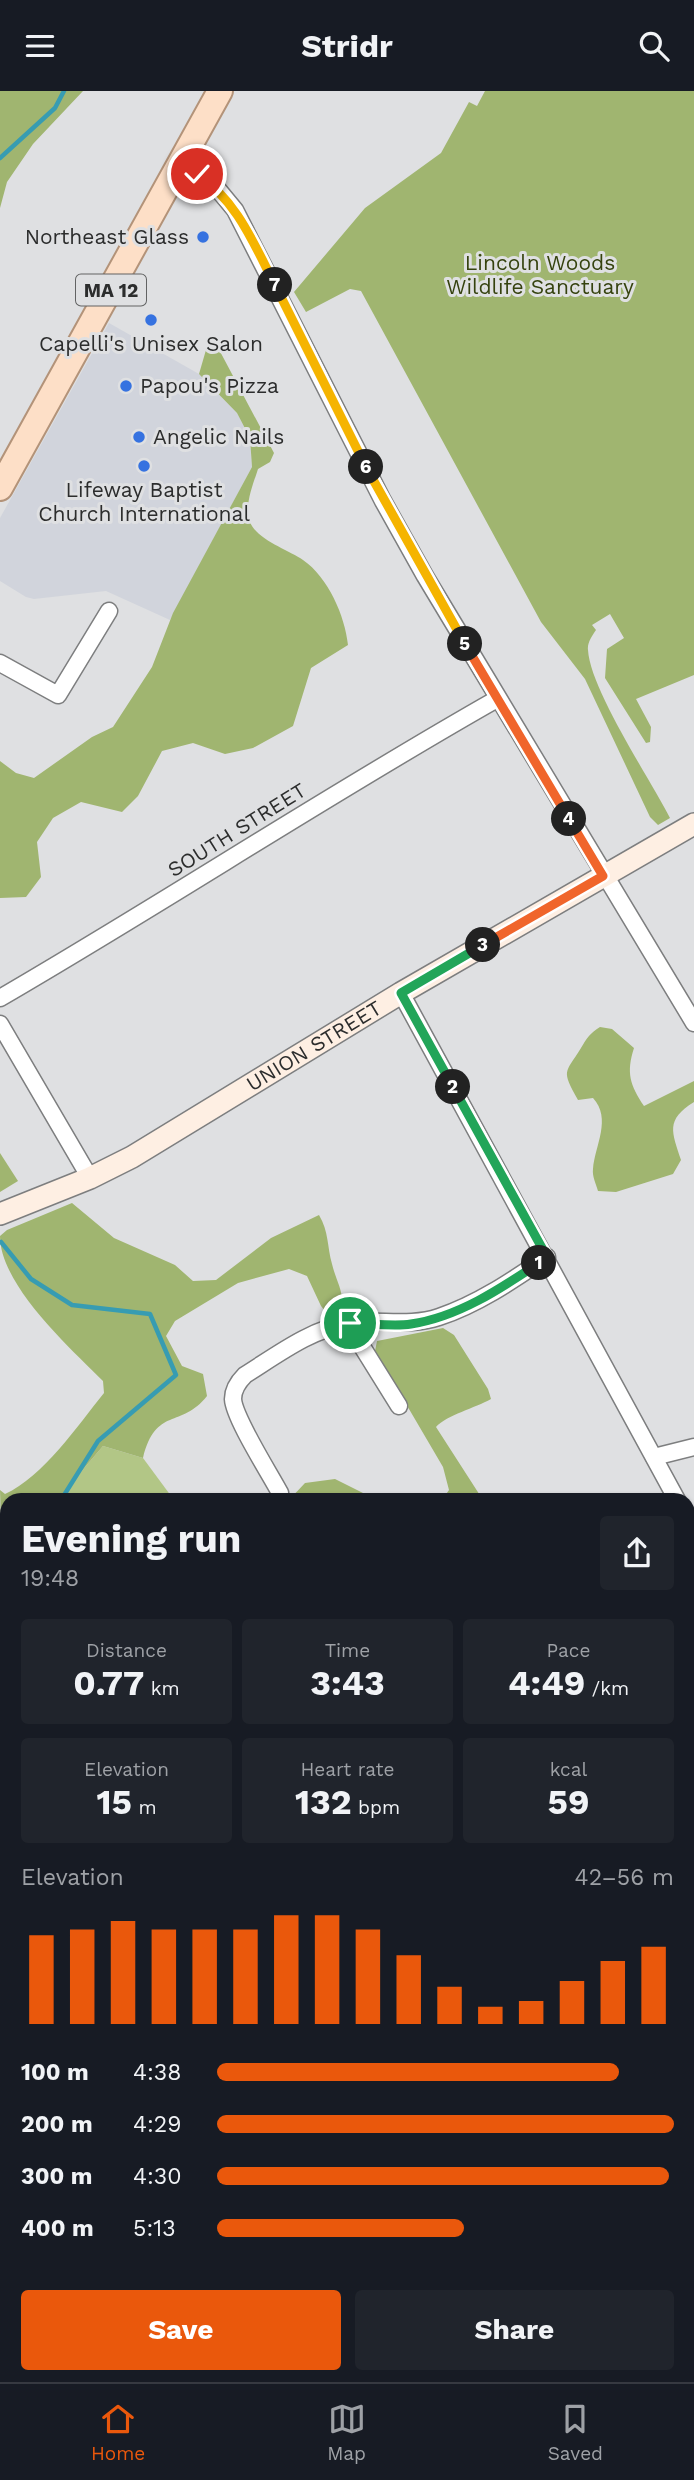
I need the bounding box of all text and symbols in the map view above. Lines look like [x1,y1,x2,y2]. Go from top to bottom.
icon: menu [21,27,59,65]
text: Stridr [301,27,393,65]
icon: search [635,27,673,65]
pin [167,144,227,204]
icon: check [178,155,216,193]
place label: Northeast Glass [25,224,189,249]
marker: Northeast Glass [195,229,211,245]
park label: Lincoln Woods Wildlife Sanctuary [446,250,634,299]
pin: 7 [258,267,292,303]
text: 7 [269,273,280,296]
road number: MA 12 [76,274,146,305]
marker: Capelli's Unisex Salon [143,312,159,328]
place label: Capelli's Unisex Salon [39,331,263,356]
place label: Papou's Pizza [140,373,279,398]
marker: Papou's Pizza [118,378,134,394]
place label: Angelic Nails [153,424,284,449]
marker: Angelic Nails [131,429,147,445]
pin: 6 [348,449,384,485]
text: 6 [360,455,371,478]
marker: Lifeway Baptist Church International [136,458,152,474]
place label: Lifeway Baptist Church International [38,477,250,526]
pin: 5 [448,627,482,661]
text: 5 [459,632,470,655]
street label: SOUTH STREET [163,777,311,882]
pin: 4 [552,801,586,837]
text: 4 [562,807,575,830]
pin: 3 [466,927,500,963]
text: 3 [477,933,488,956]
street label: UNION STREET [242,995,386,1096]
pin: 2 [435,1069,470,1105]
text: 2 [447,1075,458,1098]
pin: 1 [522,1245,556,1281]
text: 1 [534,1251,543,1274]
pin [320,1293,380,1353]
icon: arrive [331,1304,369,1342]
button: share [600,1516,674,1590]
text: Evening run [21,1517,241,1561]
text: 19:48 [21,1565,79,1592]
text: Distance [86,1639,167,1662]
text: Time [325,1639,370,1662]
text: Pace [547,1639,590,1662]
text: 0.77 [73,1662,144,1704]
text: 3:43 [310,1662,385,1704]
text: 4:49 [508,1662,585,1704]
text: km [144,1677,180,1700]
text: /km [585,1677,629,1700]
text: Elevation [84,1758,169,1781]
text: Heart rate [301,1758,394,1781]
text: kcal [550,1758,587,1781]
text: 15 [96,1781,132,1823]
text: 132 [295,1781,352,1823]
text: 59 [548,1781,589,1823]
text: m [132,1796,157,1819]
text: bpm [352,1796,400,1819]
text: Elevation [21,1864,124,1891]
text: 42–56 m [575,1864,674,1891]
text: 100 m [21,2059,89,2086]
text: 4:38 [133,2059,181,2086]
text: 200 m [21,2111,93,2138]
text: 4:29 [133,2111,181,2138]
text: 300 m [21,2163,92,2190]
text: 4:30 [133,2163,182,2190]
text: 400 m [21,2215,94,2242]
text: 5:13 [133,2215,176,2242]
button: Save [21,2290,341,2370]
button: Share [355,2290,674,2370]
tab: Home [91,2400,145,2465]
tab: Map [327,2400,366,2465]
tab: Saved [548,2400,603,2465]

